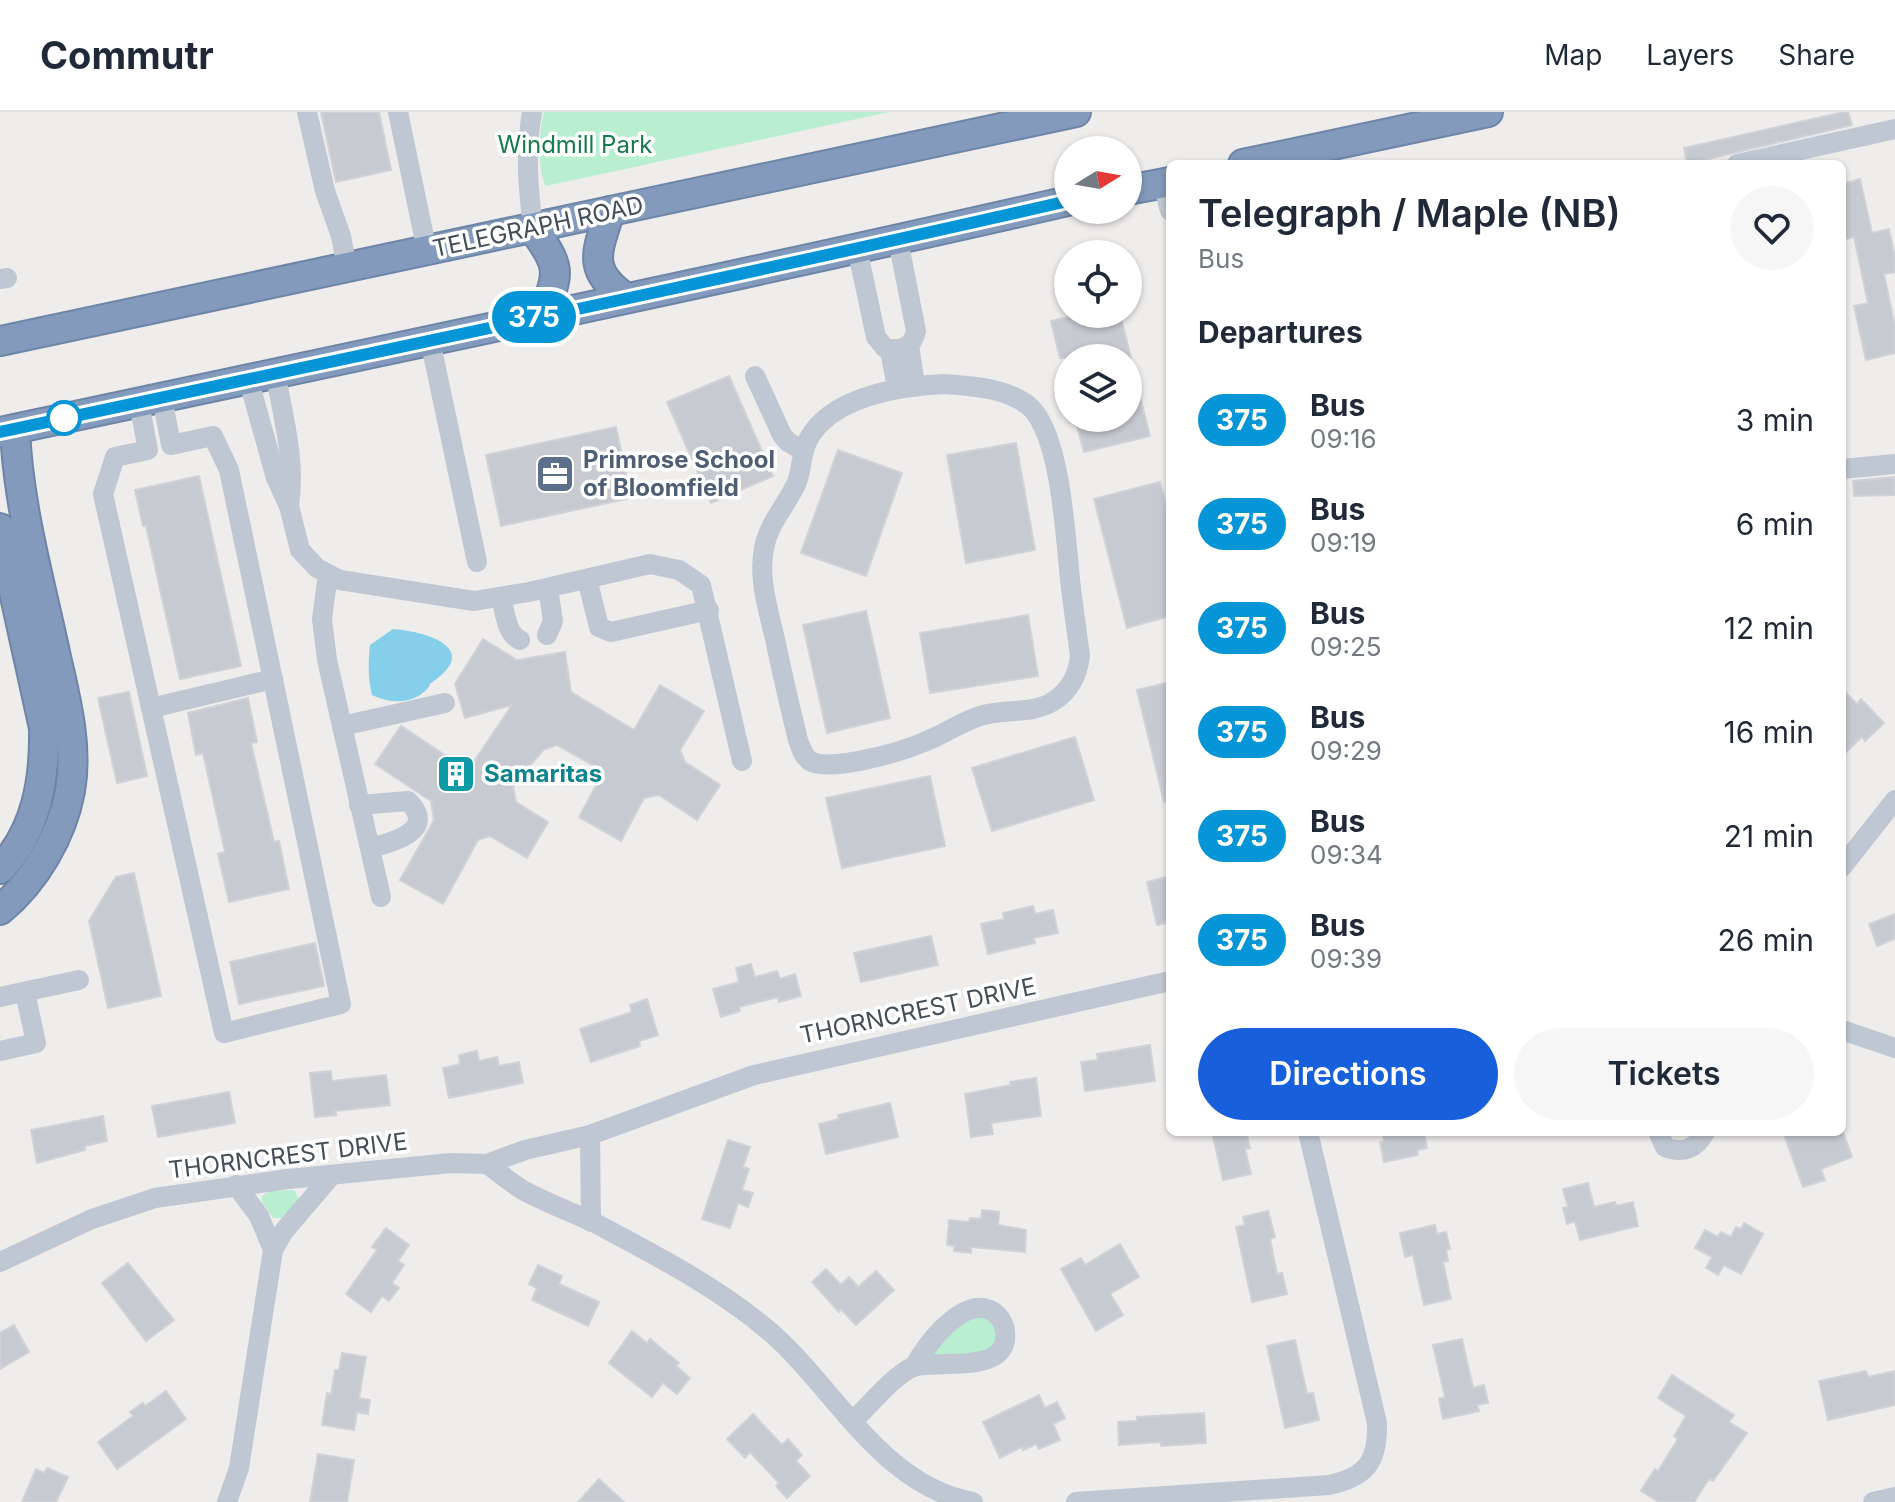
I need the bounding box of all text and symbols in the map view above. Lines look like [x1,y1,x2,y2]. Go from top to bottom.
text: Commutr [40,32,214,78]
text: Map [1544,38,1602,72]
text: Layers [1646,38,1734,72]
text: Share [1778,38,1855,72]
park label: Windmill Park [498,130,652,159]
north arrow [1054,136,1142,224]
map controls [1054,136,1142,432]
button: heart [1730,186,1814,270]
street label: TELEGRAPH ROAD [430,190,646,263]
text: Telegraph / Maple (NB) [1198,190,1621,236]
button: locate [1054,240,1142,328]
text: Bus [1198,243,1244,274]
line badge: 375 [488,291,580,343]
text: 375 [508,300,560,334]
text: Departures [1198,314,1363,350]
button: layers [1054,344,1142,432]
text: Bus [1310,387,1365,423]
unlabelled marker [47,401,81,435]
text: 3 min [1736,402,1814,438]
text: 375 [1216,403,1268,437]
text: 09:16 [1310,423,1377,454]
place label: Primrose School of Bloomfield [583,445,775,502]
office icon: Primrose School of Bloomfield [534,453,576,495]
text: Bus [1310,491,1365,527]
text: 6 min [1736,506,1814,542]
text: 375 [1216,507,1268,541]
text: 09:19 [1310,527,1377,558]
text: Bus [1310,595,1365,631]
text: 12 min [1724,610,1814,646]
text: 375 [1216,611,1268,645]
text: 09:25 [1310,631,1382,662]
text: Bus [1310,699,1365,735]
text: 16 min [1723,714,1814,750]
text: 375 [1216,715,1268,749]
text: 09:29 [1310,735,1382,766]
building icon: Samaritas [435,753,477,795]
place label: Samaritas [484,759,602,788]
text: Bus [1310,803,1365,839]
text: 21 min [1724,818,1814,854]
text: 375 [1216,819,1268,853]
text: 09:34 [1310,839,1383,870]
text: Bus [1310,907,1365,943]
text: 26 min [1717,922,1814,958]
text: 375 [1216,923,1268,957]
text: 09:39 [1310,943,1382,974]
street label: THORNCREST DRIVE [797,971,1039,1050]
button: Directions [1198,1028,1498,1120]
button: Tickets [1514,1028,1814,1120]
street label: THORNCREST DRIVE [167,1126,409,1185]

